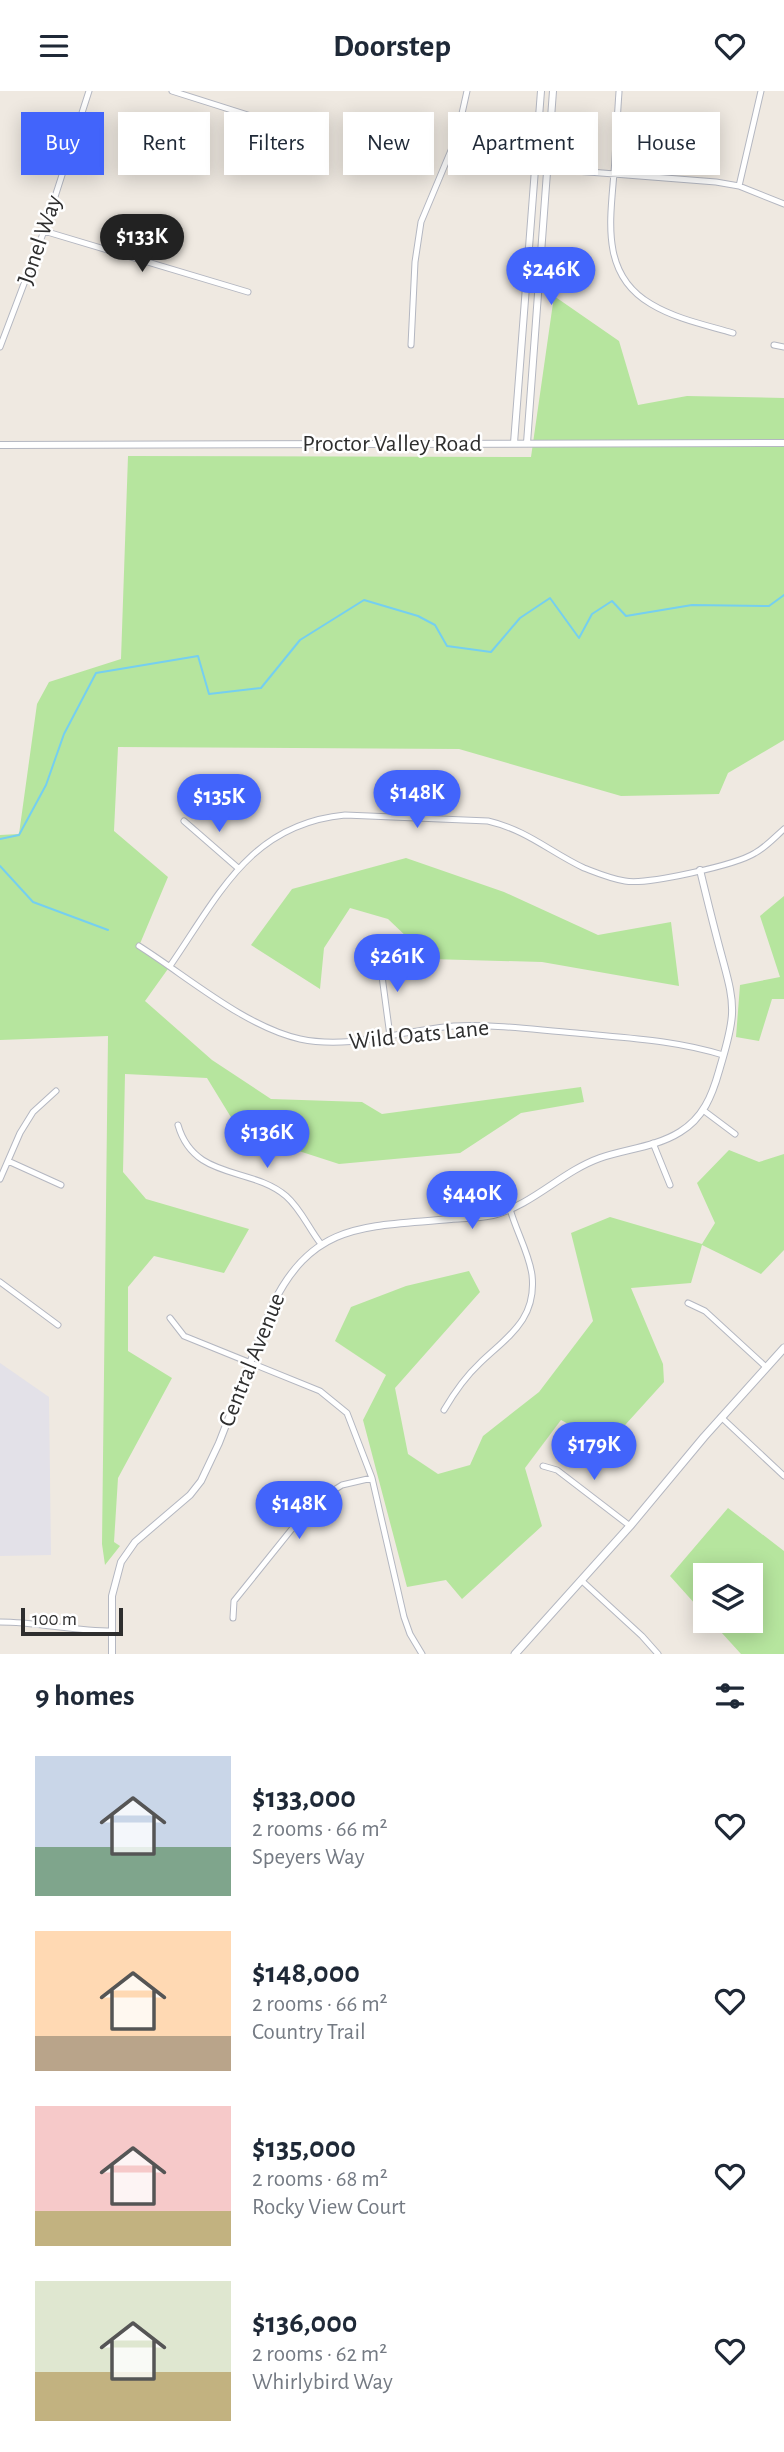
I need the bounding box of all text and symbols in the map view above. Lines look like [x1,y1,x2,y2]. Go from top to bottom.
icon: menu [35,27,73,65]
icon: heart [711,27,749,65]
text: Doorstep [333,30,451,62]
chip: Buy [21,112,104,175]
chip: Rent [118,112,210,175]
chip: Filters [224,112,329,175]
chip: New [343,112,434,175]
chip: Apartment [448,112,598,175]
chip: House [612,112,720,175]
street label: Jonel Way [14,192,66,288]
pin: $133K [93,215,191,274]
text: $133K [116,225,168,248]
pin: $246K [502,247,600,307]
text: $246K [522,258,580,281]
street label: Proctor Valley Road [302,432,482,456]
pin: $148K [368,771,466,830]
pin: $135K [170,775,268,834]
text: $148K [390,781,444,804]
text: $135K [193,785,245,808]
pin: $261K [348,935,446,994]
text: $261K [370,945,424,968]
street label: Wild Oats Lane [348,1016,490,1054]
pin: $136K [218,1111,316,1170]
text: $136K [240,1121,294,1144]
pin: $440K [423,1171,521,1231]
text: $440K [443,1182,501,1205]
street label: Central Avenue [214,1290,290,1430]
pin: $179K [545,1423,643,1482]
text: $179K [567,1433,621,1456]
pin: $148K [250,1481,348,1541]
text: $148K [272,1492,326,1515]
map controls [693,1563,763,1633]
button: layers [693,1563,763,1633]
scale bar [21,1605,122,1637]
text: 100 m [32,1610,77,1629]
icon: filters [711,1677,749,1715]
text: 9 homes [35,1681,135,1711]
text: $133,000 [252,1783,356,1813]
icon: home [91,1784,175,1868]
icon: heart [711,1807,749,1845]
text: 2 rooms · 66 m² [252,1818,388,1841]
text: Speyers Way [252,1846,364,1869]
text: $148,000 [252,1958,360,1988]
icon: home [91,1959,175,2043]
icon: heart [711,1982,749,2020]
text: 2 rooms · 66 m² [252,1993,388,2016]
text: Country Trail [252,2021,366,2044]
text: $135,000 [252,2133,356,2163]
icon: home [91,2134,175,2218]
icon: heart [711,2157,749,2195]
text: 2 rooms · 68 m² [252,2168,388,2191]
text: Rocky View Court [252,2196,406,2219]
text: $136,000 [252,2308,357,2338]
icon: home [91,2309,175,2393]
icon: heart [711,2332,749,2370]
text: 2 rooms · 62 m² [252,2343,387,2366]
text: Whirlybird Way [252,2371,393,2394]

